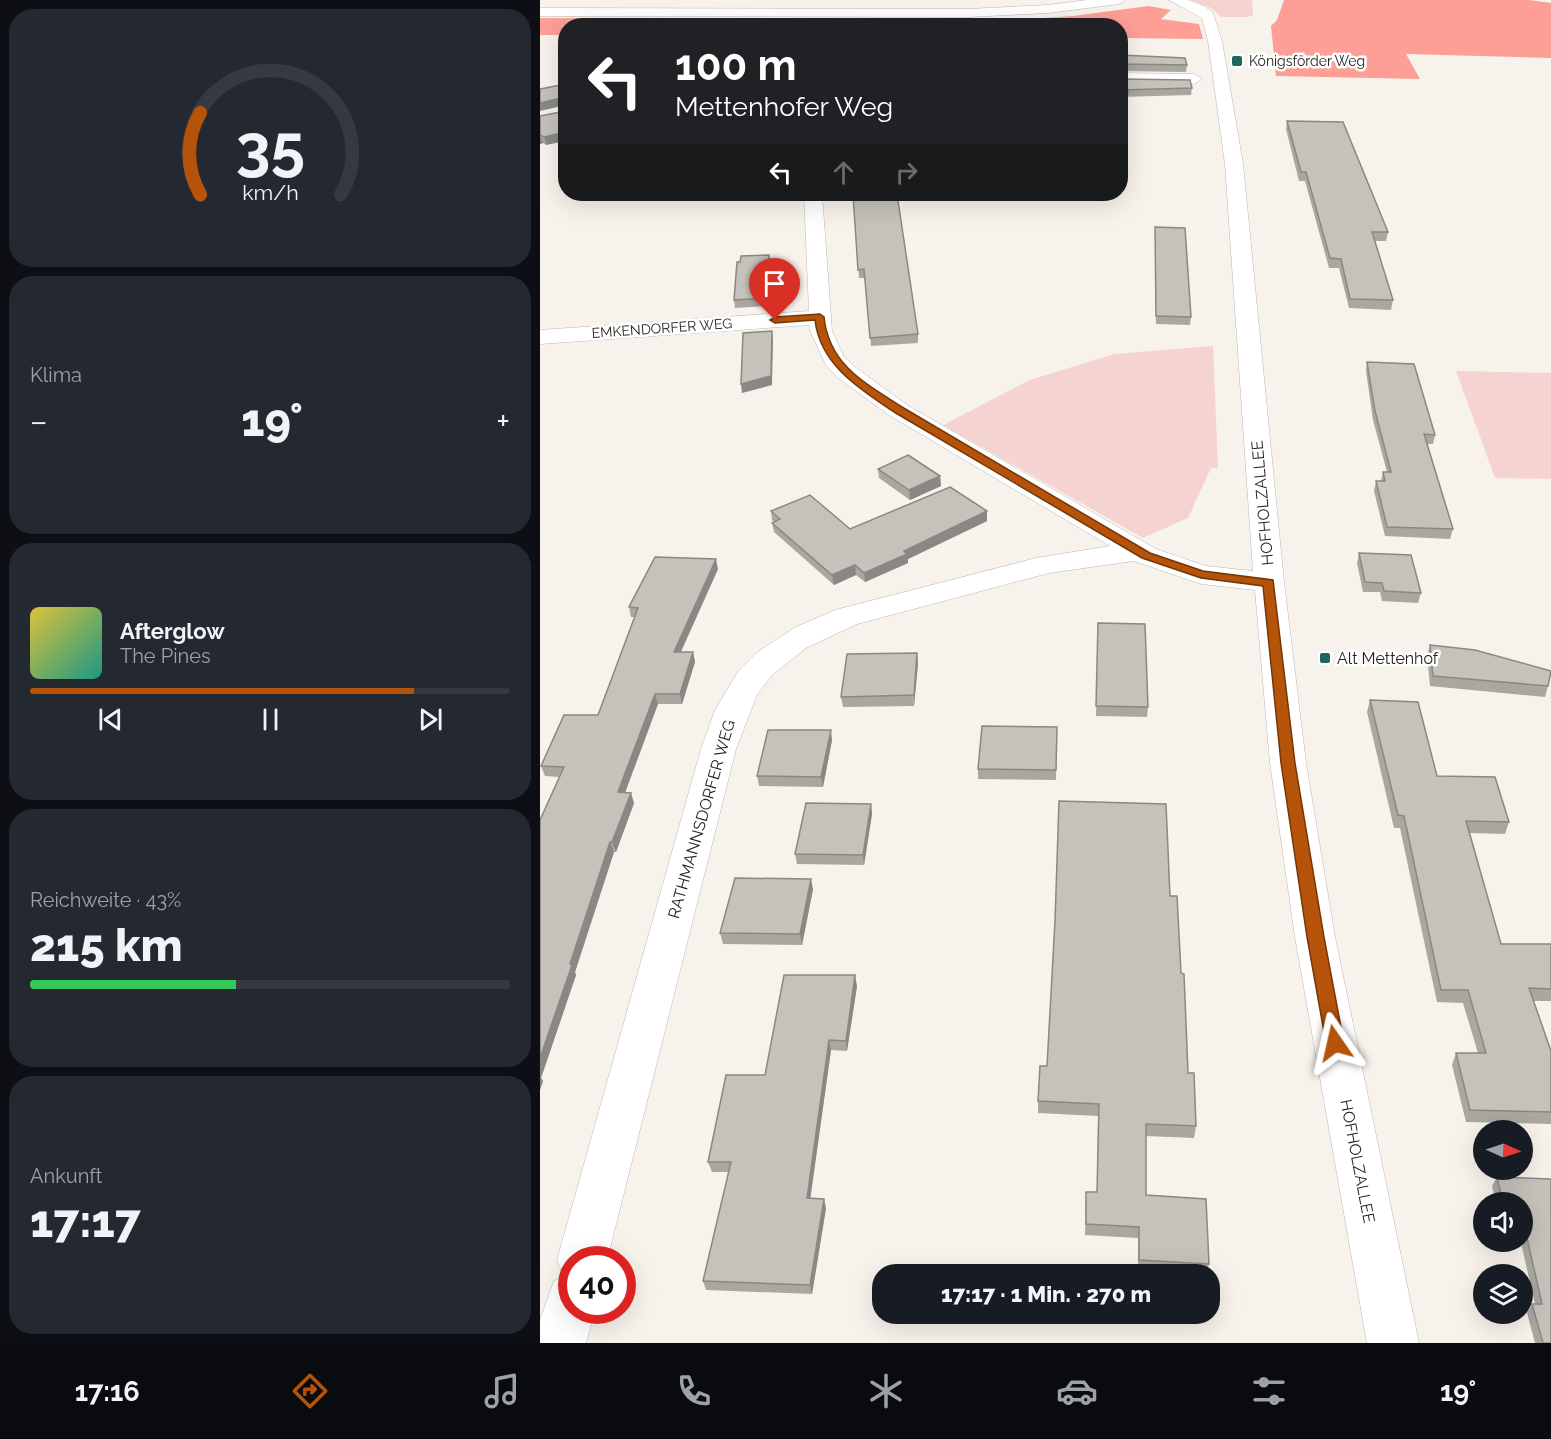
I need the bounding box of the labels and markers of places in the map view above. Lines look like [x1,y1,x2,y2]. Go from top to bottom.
place label: Königsförder Weg [1249,53,1365,69]
marker: Königsförder Weg [1230,54,1244,68]
pin [749,258,800,320]
place label: Alt Mettenhof [1337,649,1439,668]
marker: Alt Mettenhof [1318,651,1332,665]

